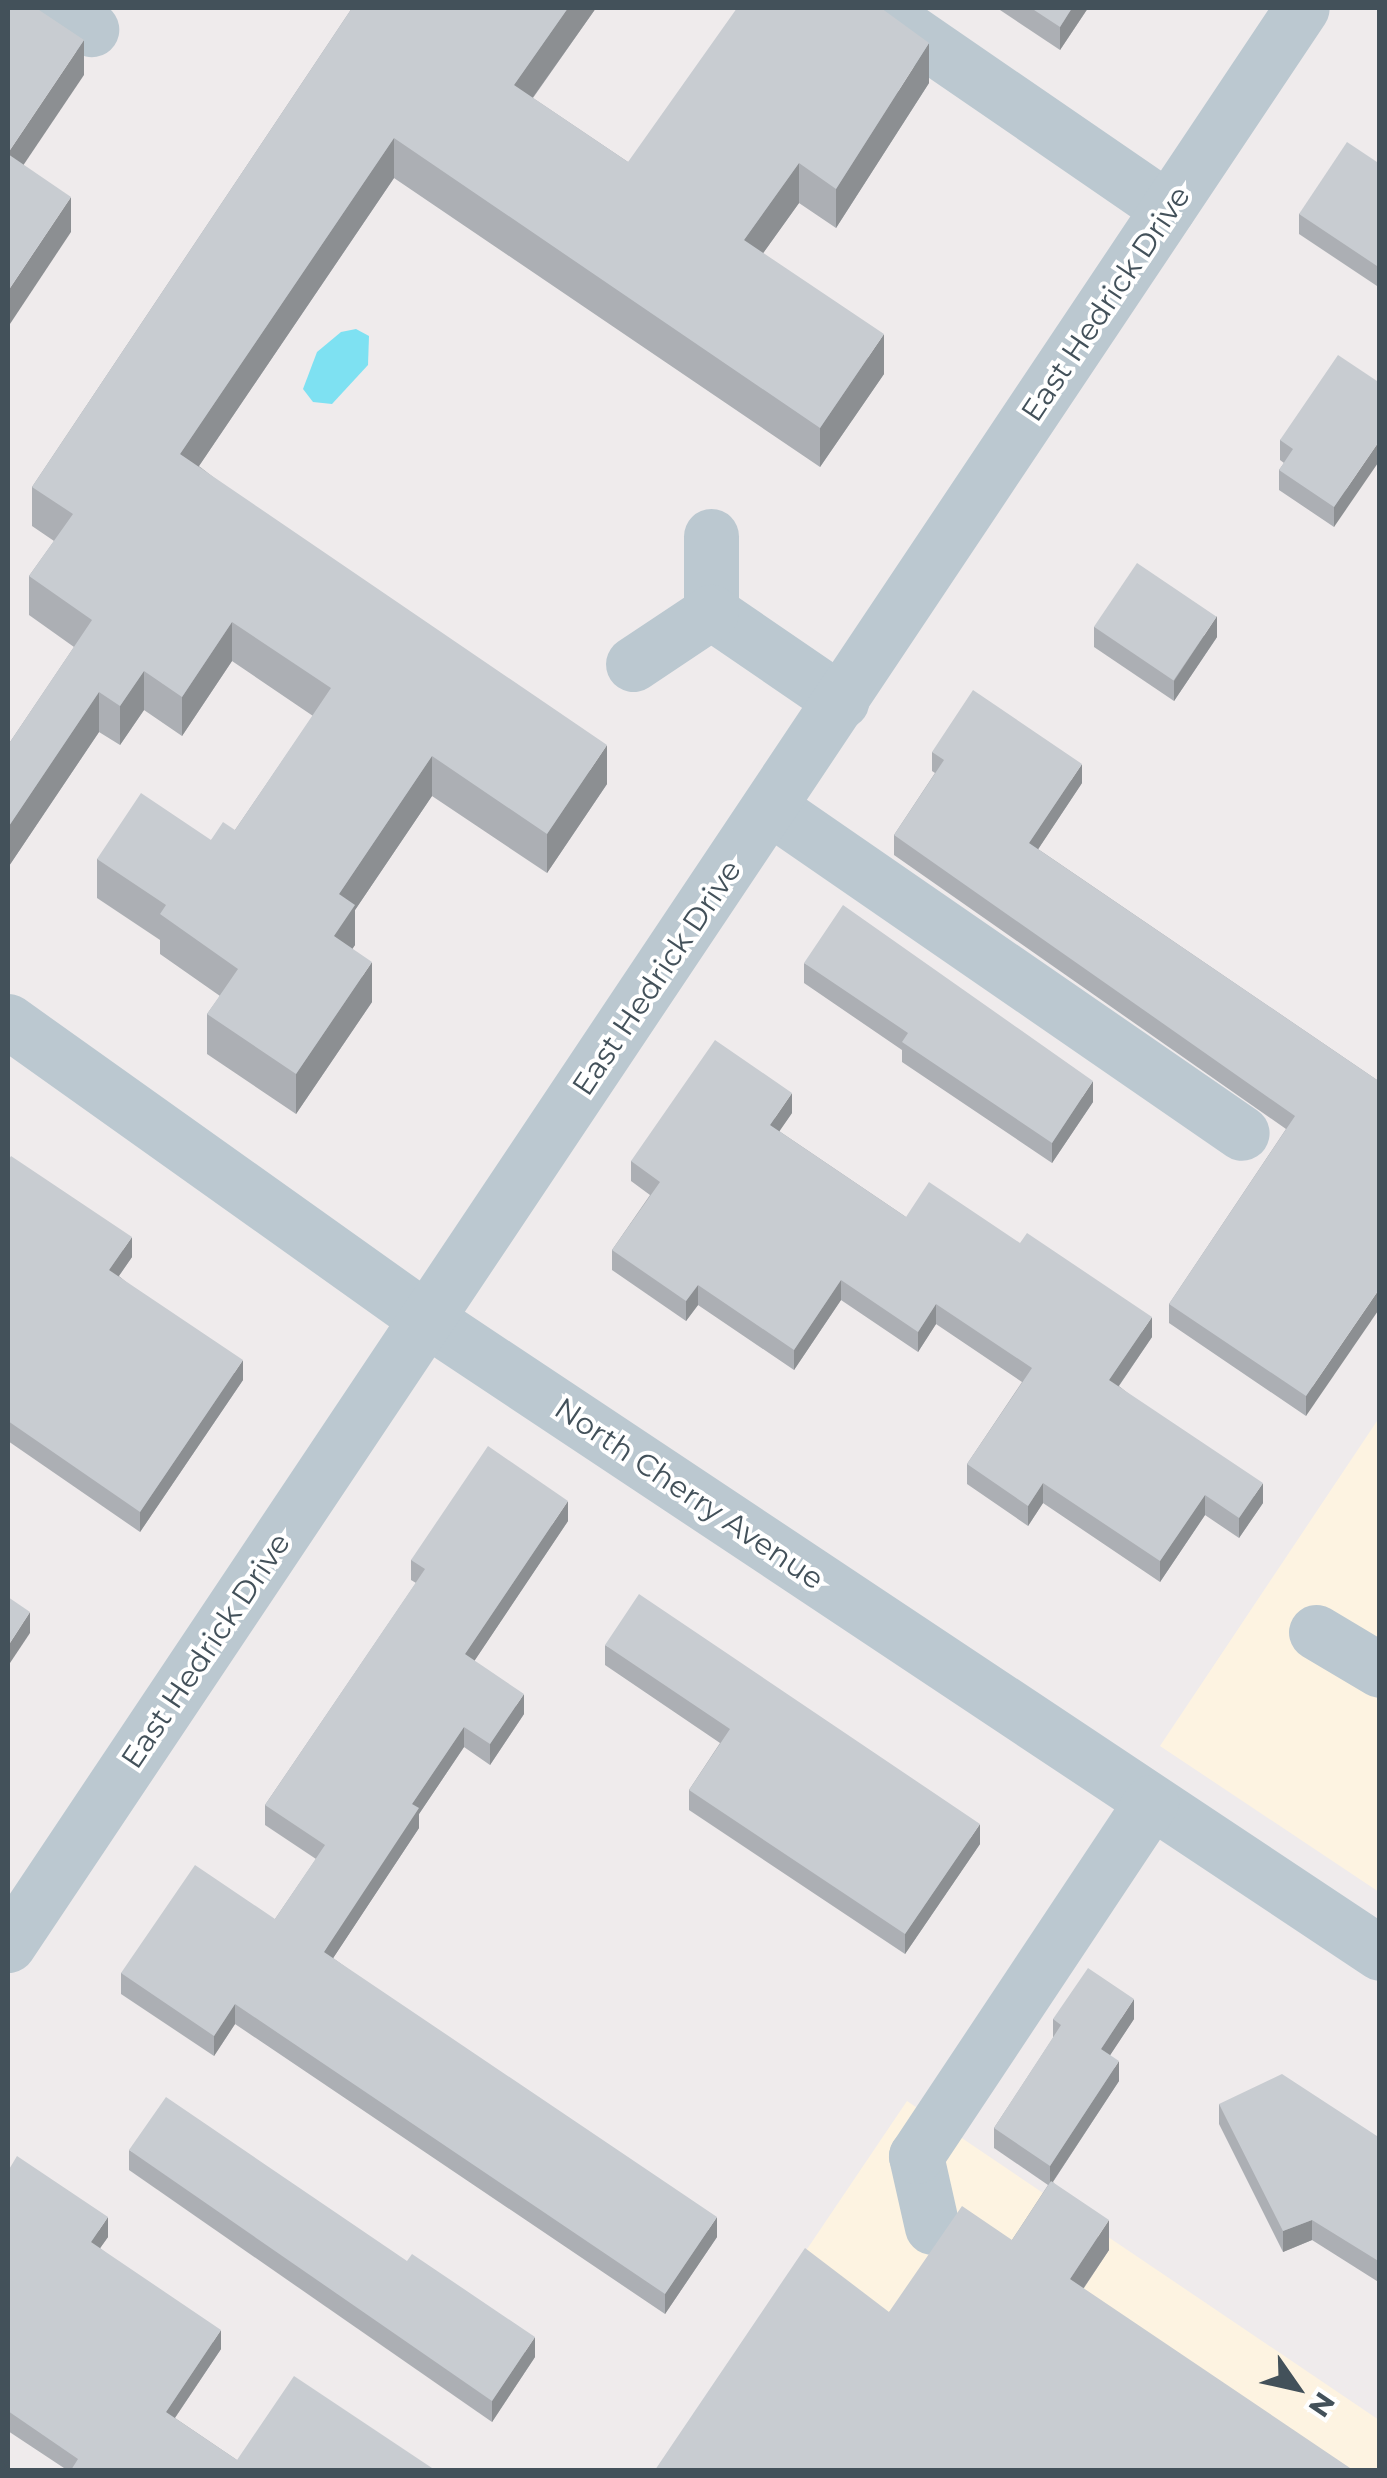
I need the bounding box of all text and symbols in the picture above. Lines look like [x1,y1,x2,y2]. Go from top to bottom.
street label: East Hedrick Drive [1014,180,1198,428]
street label: East Hedrick Drive [565,854,749,1102]
street label: North Cherry Avenue [548,1391,830,1597]
street label: East Hedrick Drive [114,1527,298,1775]
north arrow [1247,2338,1347,2438]
text: N [1301,2386,1342,2424]

